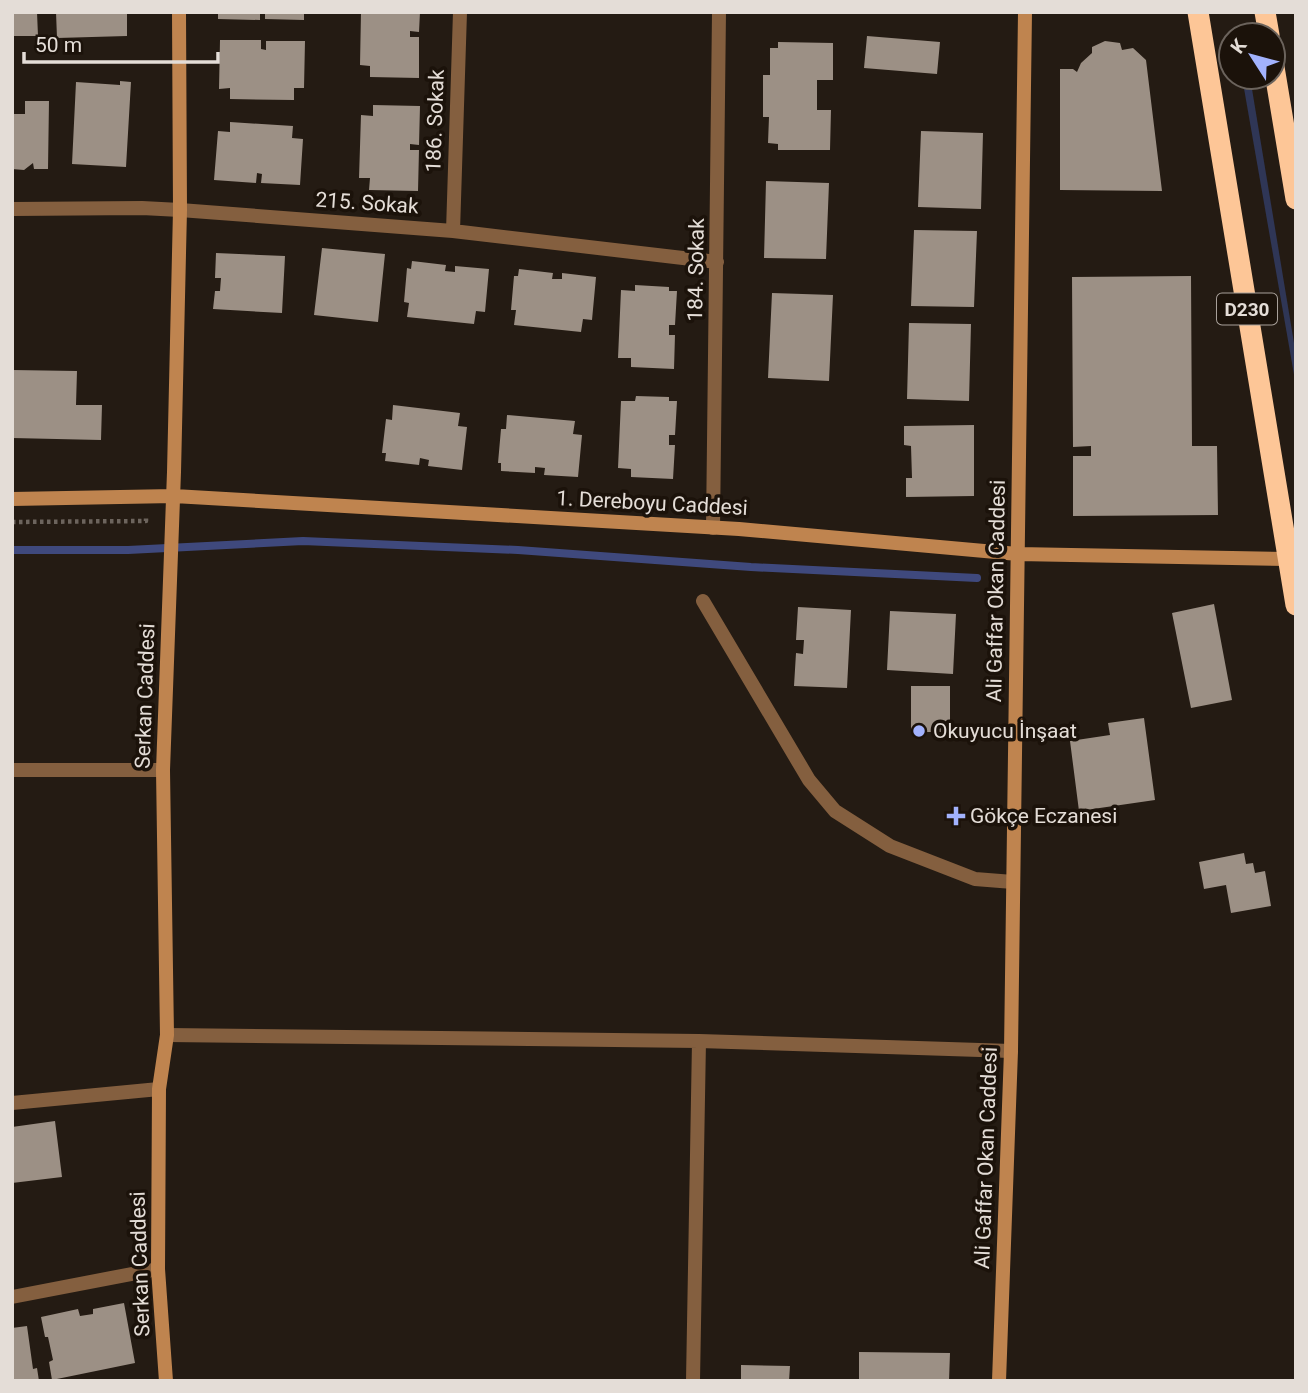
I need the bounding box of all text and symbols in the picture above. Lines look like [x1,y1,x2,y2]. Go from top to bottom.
scale bar [24,21,219,65]
north arrow [1217,21,1287,91]
text: 50 m [35,33,82,57]
text: K [1226,34,1252,58]
street label: 186. Sokak [421,69,449,173]
street label: 215. Sokak [315,187,420,219]
street label: 184. Sokak [683,218,709,322]
road number: D230 [1217,294,1277,324]
street label: Ali Gaffar Okan Caddesi [982,480,1010,702]
street label: 1. Dereboyu Caddesi [556,486,748,520]
street label: Serkan Caddesi [130,623,160,769]
place label: Okuyucu İnşaat [933,719,1077,743]
marker: Okuyucu İnşaat [911,723,927,739]
place label: Gökçe Eczanesi [970,804,1117,828]
marker: Gökçe Eczanesi [948,808,964,824]
street label: Ali Gaffar Okan Caddesi [970,1046,1002,1270]
street label: Serkan Caddesi [125,1191,155,1337]

